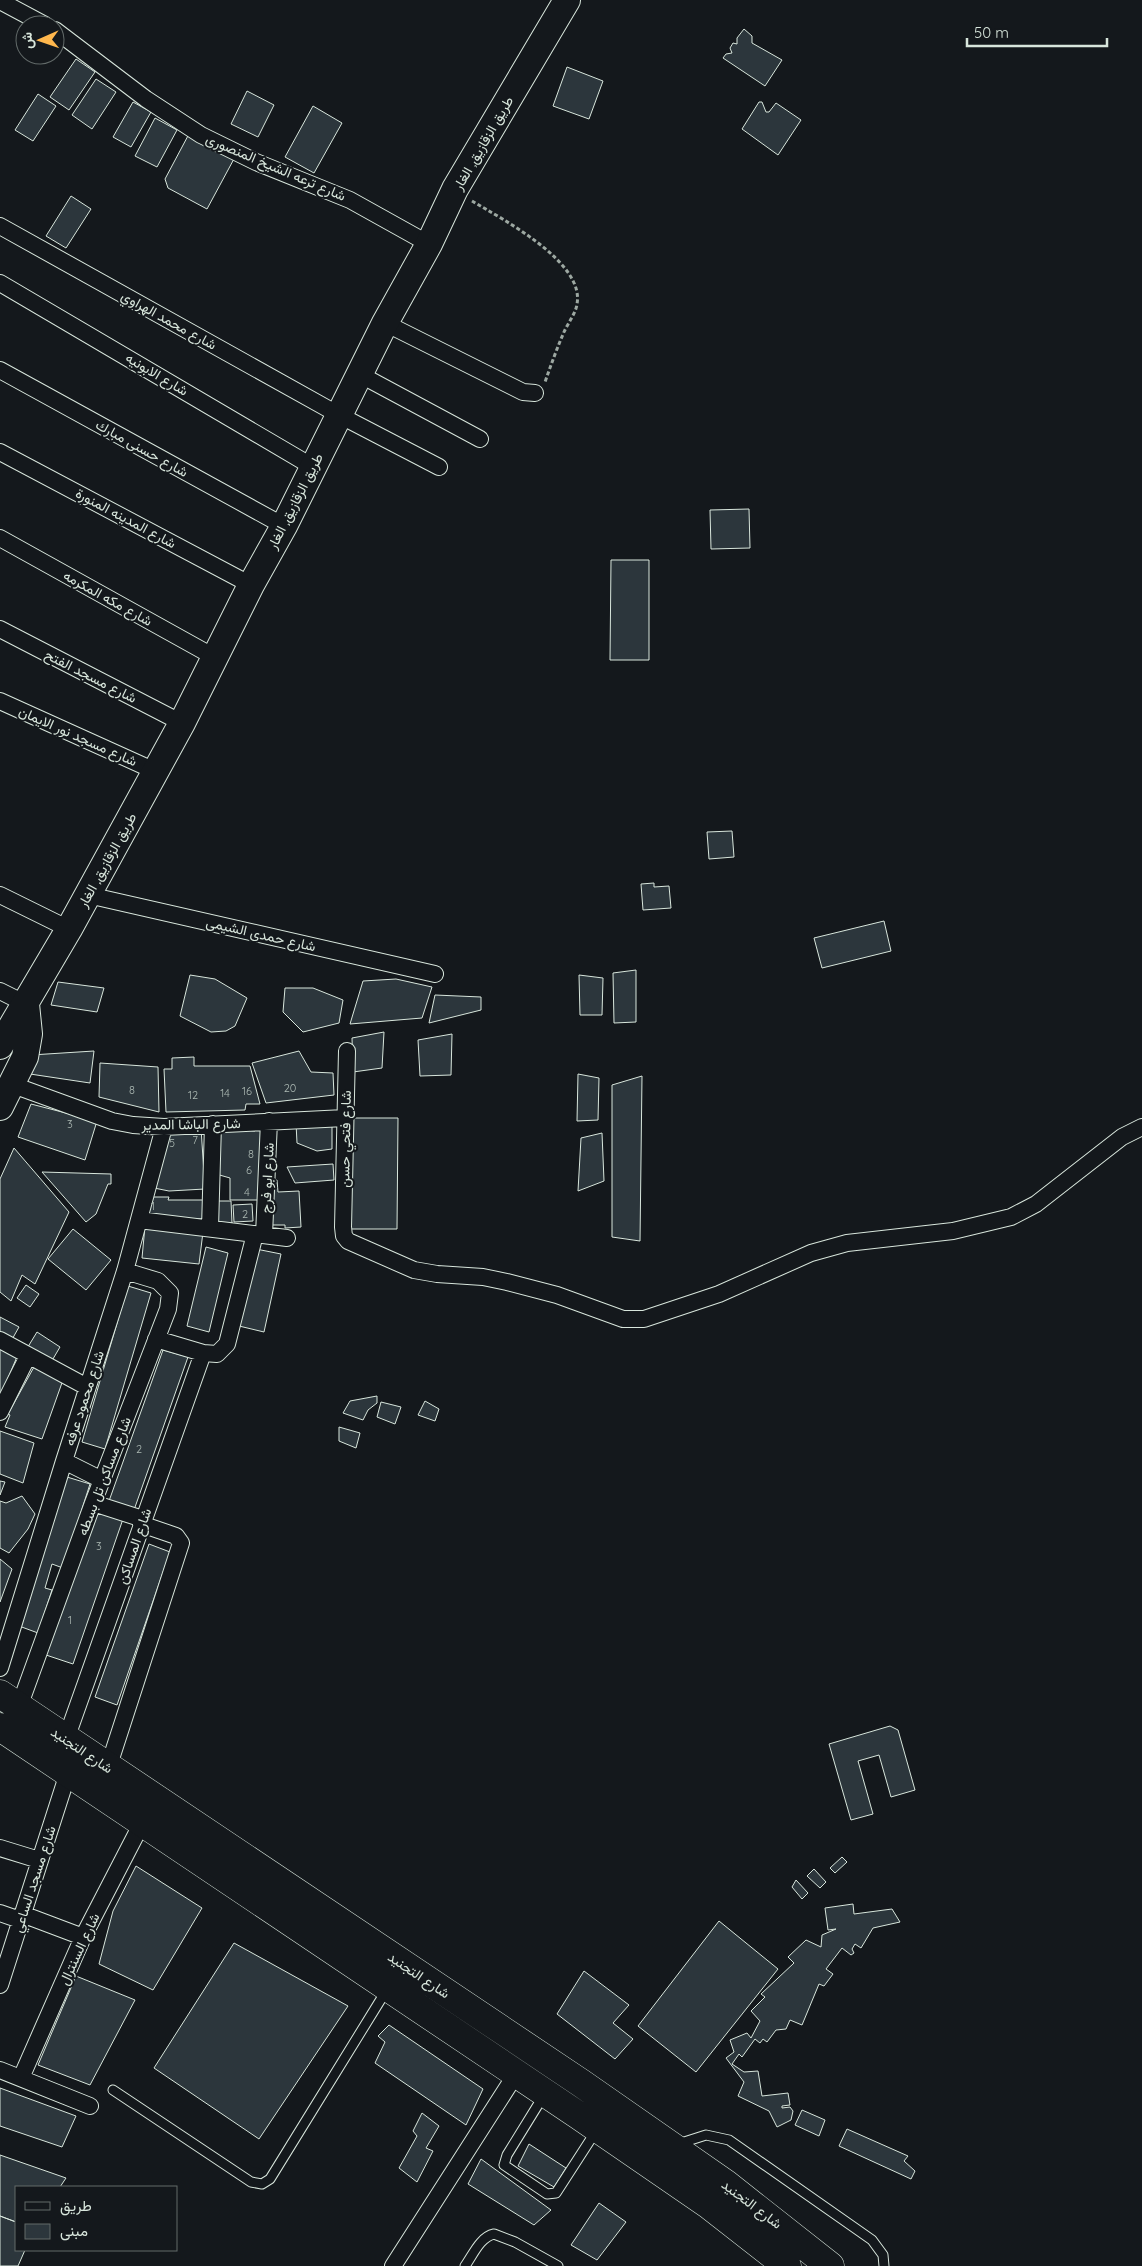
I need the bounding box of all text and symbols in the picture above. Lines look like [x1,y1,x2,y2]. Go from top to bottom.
north arrow [15,15,65,65]
scale bar [967,15,1107,47]
text: 50 m [974,23,1009,42]
text: ش [18,32,36,49]
street label: طريق الزقازيق, الغار [448,93,517,194]
street label: شارع ترعه الشيخ المنصورى [203,129,349,206]
street label: شارع محمد الهراوي [117,286,220,356]
street label: شارع الابونيه [121,348,192,401]
street label: شارع حسنى مبارك [92,415,191,483]
street label: طريق الزقازيق, الغار [263,450,327,553]
street label: شارع المدينه المنورة [72,484,179,554]
street label: شارع مكه المكرمه [59,566,156,632]
street label: شارع مسجد الفتح [41,645,140,709]
street label: شارع مسجد نور الايمان [15,702,140,772]
street label: طريق الزقازيق, الغار [73,809,140,911]
street label: شارع حمدى الشيمى [204,913,318,957]
house number: 20 [284,1081,296,1095]
house number: 8 [129,1083,135,1097]
house number: 16 [242,1084,252,1098]
house number: 14 [220,1086,230,1100]
house number: 12 [188,1088,198,1102]
street label: شارع فتحي حسن [335,1090,358,1188]
street label: شارع الباشا المدير [140,1114,241,1136]
house number: 3 [67,1117,73,1131]
house number: 7 [192,1133,198,1147]
house number: 5 [169,1136,175,1150]
street label: شارع ابو فرج [256,1142,280,1214]
house number: 8 [248,1147,254,1161]
house number: 6 [246,1163,252,1177]
house number: 4 [244,1185,250,1199]
house number: 1 [151,1199,155,1213]
house number: 2 [242,1207,248,1221]
street label: شارع محمود عرفه [60,1348,110,1449]
street label: شارع مساكن تل بسطه [73,1414,137,1539]
house number: 2 [136,1442,142,1456]
street label: شارع المساكن [113,1506,157,1587]
house number: 3 [96,1539,102,1553]
house number: 1 [68,1613,72,1627]
street label: شارع التجنيد [46,1723,116,1779]
street label: شارع مسجد الساعي [8,1823,63,1936]
street label: شارع السنترال [54,1910,105,1989]
street label: شارع التجنيد [383,1948,453,2004]
street label: شارع التجنيد [717,2175,786,2234]
legend [15,2186,178,2251]
text: طريق [60,2196,92,2216]
text: مبنى [60,2221,88,2241]

